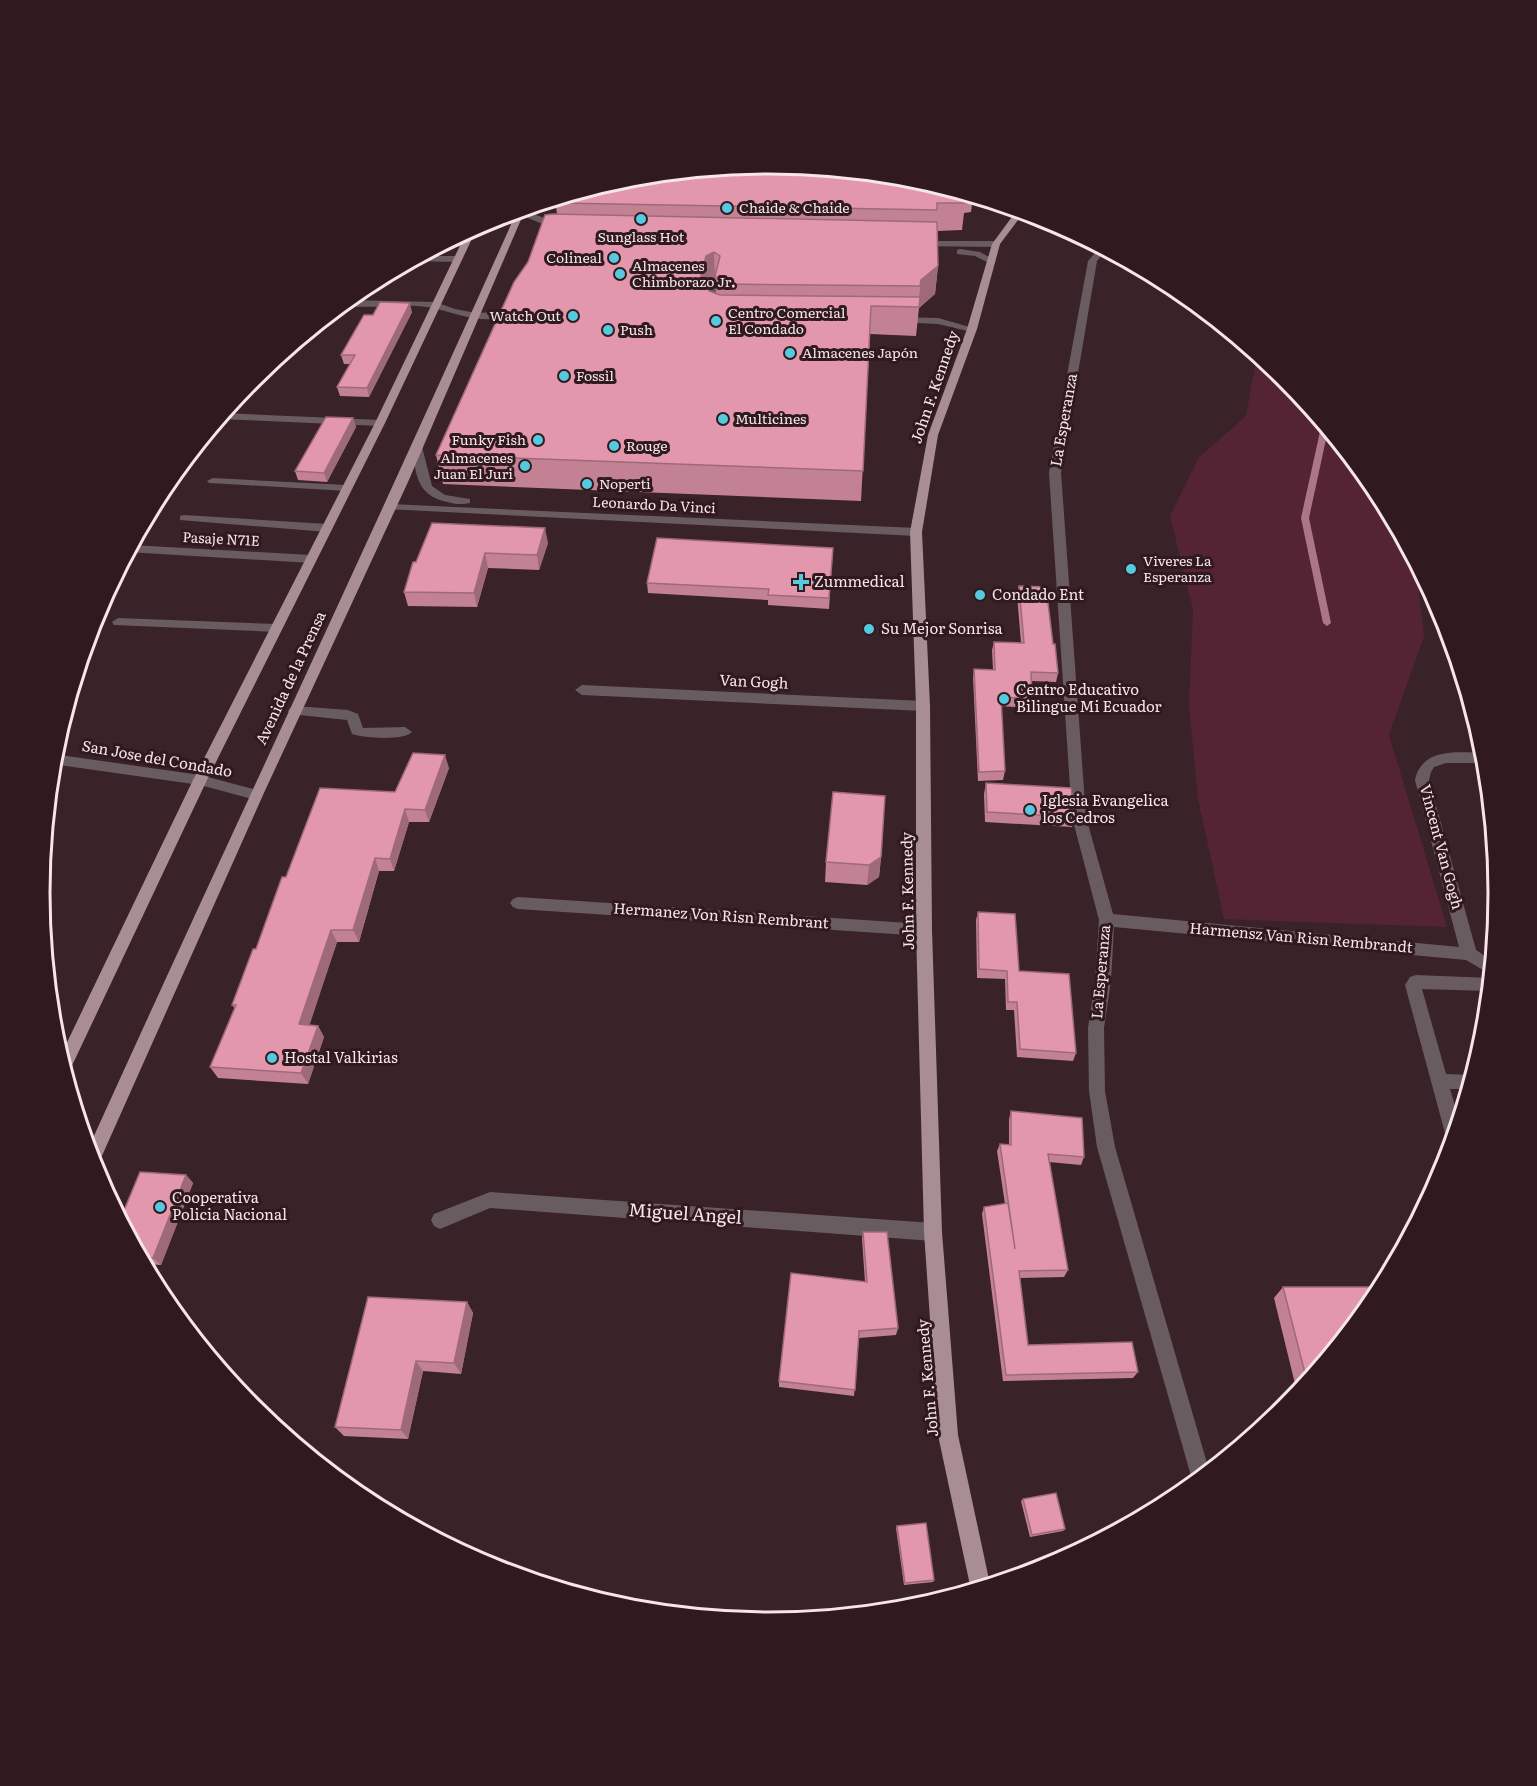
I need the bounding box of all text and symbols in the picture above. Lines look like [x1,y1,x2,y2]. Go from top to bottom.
place label: Chaide & Chaide [739,197,850,217]
marker: Chaide & Chaide [720,201,734,215]
marker: Sunglass Hot [634,212,648,226]
place label: Sunglass Hot [598,226,685,246]
place label: Colineal [546,247,602,267]
marker: Colineal [607,251,621,265]
place label: Almacenes Chimborazo Jr. [632,255,735,291]
marker: Almacenes Chimborazo Jr. [613,267,627,281]
place label: Centro Comercial El Condado [728,302,846,338]
place label: Watch Out [489,305,561,325]
marker: Watch Out [566,309,580,323]
marker: Centro Comercial El Condado [709,314,723,328]
place label: Push [620,319,653,339]
marker: Push [601,323,615,337]
street label: John F. Kennedy [903,327,964,446]
place label: Almacenes Japón [802,342,918,362]
marker: Almacenes Japón [783,346,797,360]
place label: Fossil [576,365,614,385]
marker: Fossil [557,369,571,383]
street label: La Esperanza [1043,370,1082,468]
place label: Multicines [735,408,806,428]
marker: Multicines [716,412,730,426]
place label: Funky Fish [451,429,526,449]
marker: Funky Fish [531,433,545,447]
place label: Rouge [626,435,668,455]
marker: Rouge [607,439,621,453]
place label: Almacenes Juan El Juri [433,447,513,483]
marker: Almacenes Juan El Juri [518,459,532,473]
place label: Noperti [599,473,651,493]
marker: Noperti [580,477,594,491]
street label: Leonardo Da Vinci [592,491,717,517]
street label: Pasaje N71E [182,526,260,550]
place label: Viveres La Esperanza [1143,550,1212,586]
marker: Viveres La Esperanza [1124,562,1138,576]
place label: Zummedical [814,569,905,592]
marker: Zummedical [792,573,810,591]
place label: Condado Ent [992,582,1084,605]
marker: Condado Ent [973,588,987,602]
street label: Avenida de la Prensa [249,606,331,748]
place label: Su Mejor Sonrisa [881,616,1003,639]
marker: Su Mejor Sonrisa [862,622,876,636]
street label: Van Gogh [719,667,789,694]
place label: Centro Educativo Bilingue Mi Ecuador [1016,677,1162,717]
marker: Centro Educativo Bilingue Mi Ecuador [997,692,1011,706]
street label: San Jose del Condado [80,733,234,782]
street label: Vincent Van Gogh [1415,782,1470,912]
place label: Iglesia Evangelica los Cedros [1042,788,1169,828]
marker: Iglesia Evangelica los Cedros [1023,803,1037,817]
street label: John F. Kennedy [894,831,919,950]
street label: Hermanez Von Risn Rembrant [613,896,830,934]
street label: Harmensz Van Risn Rembrandt [1189,915,1414,958]
street label: La Esperanza [1084,923,1115,1020]
place label: Hostal Valkirias [284,1045,398,1068]
marker: Hostal Valkirias [265,1051,279,1065]
place label: Cooperativa Policia Nacional [172,1185,287,1225]
street label: Miguel Angel [627,1195,743,1230]
marker: Cooperativa Policia Nacional [153,1200,167,1214]
street label: John F. Kennedy [910,1318,943,1438]

